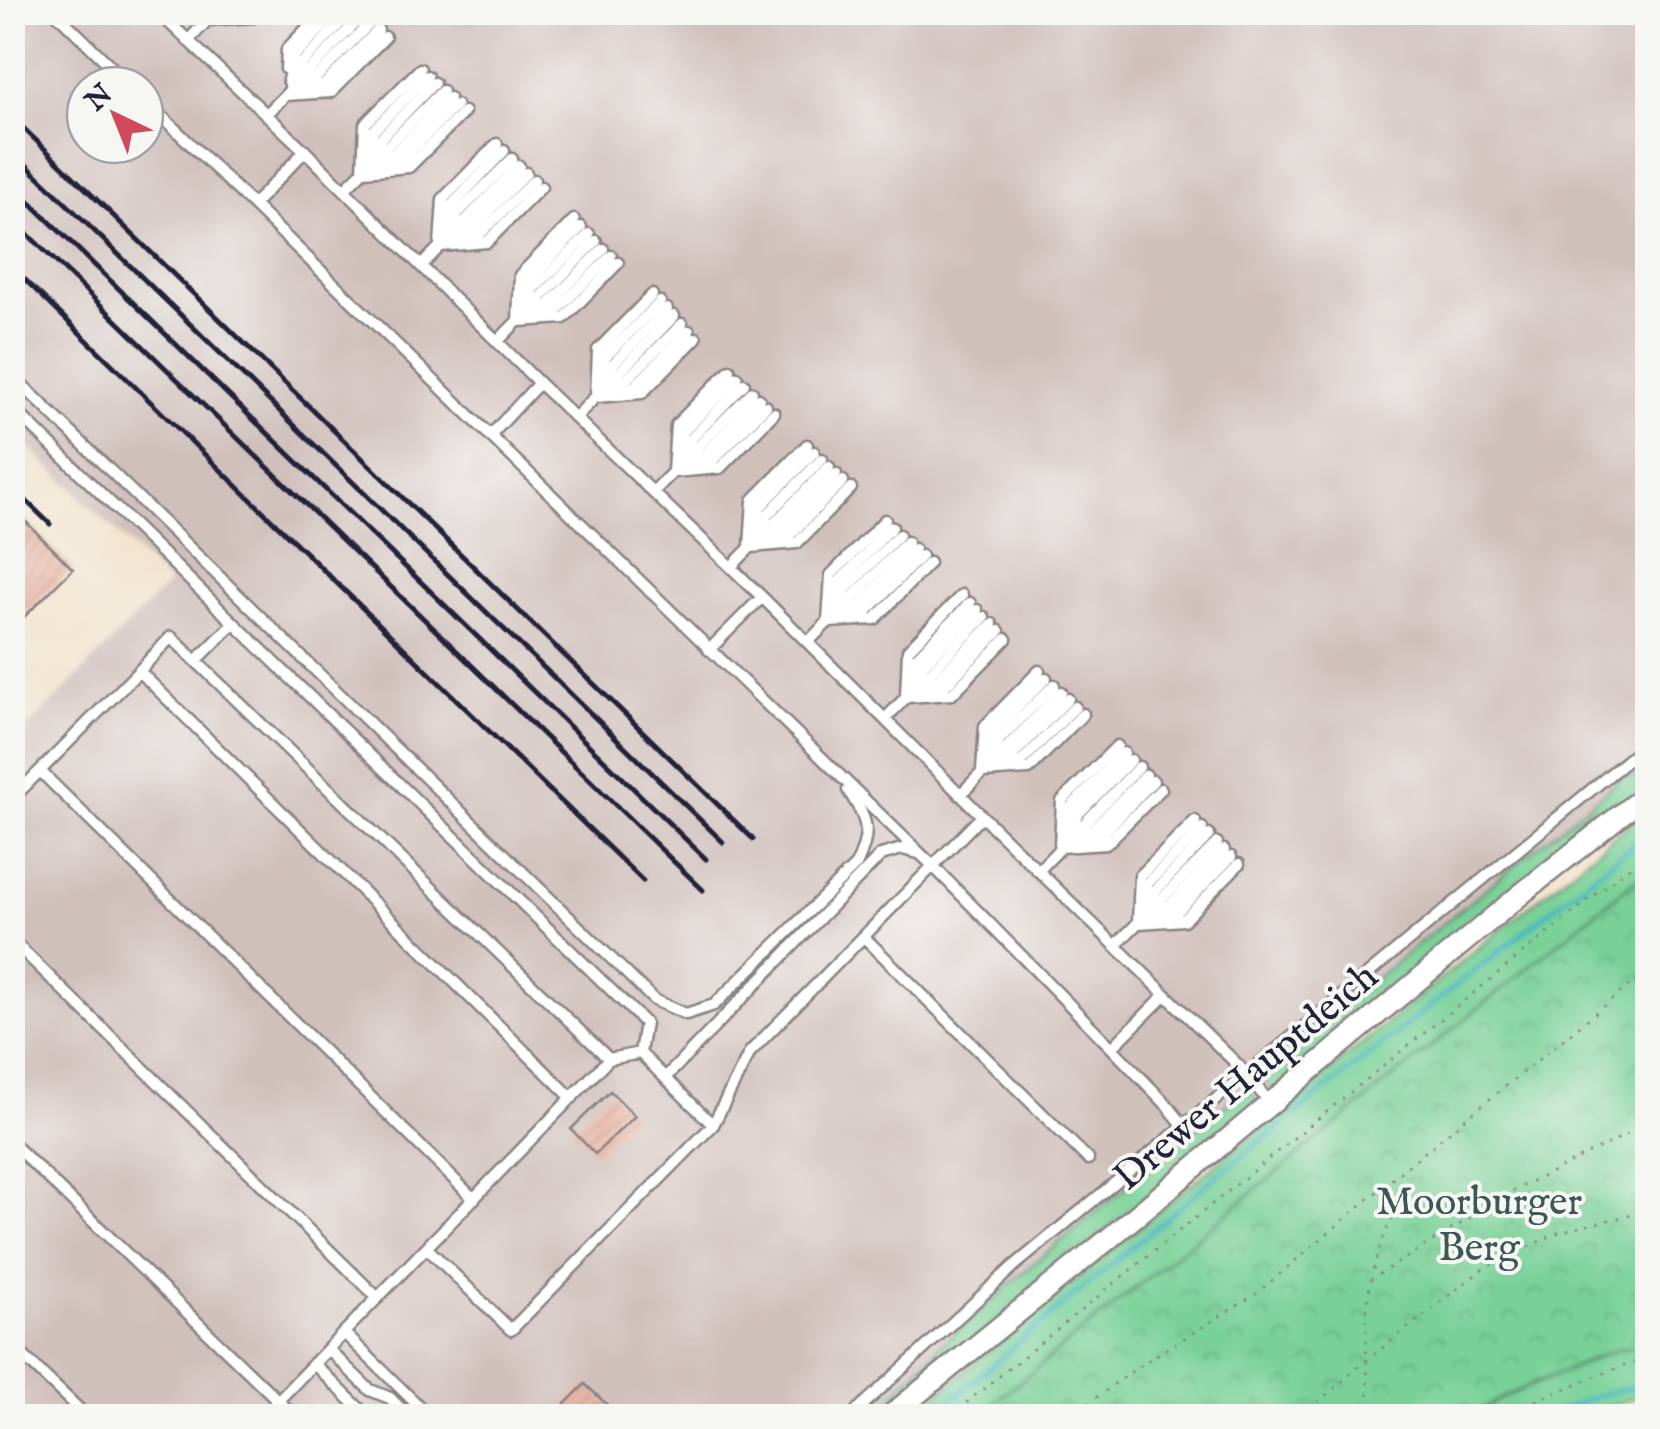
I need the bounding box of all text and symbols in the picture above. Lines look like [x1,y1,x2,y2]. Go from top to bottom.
north arrow [65,65,165,165]
text: N [78,77,120,120]
street label: Drewer Hauptdeich [1104,953,1390,1203]
park label: Moorburger Berg [1376,1178,1582,1275]

